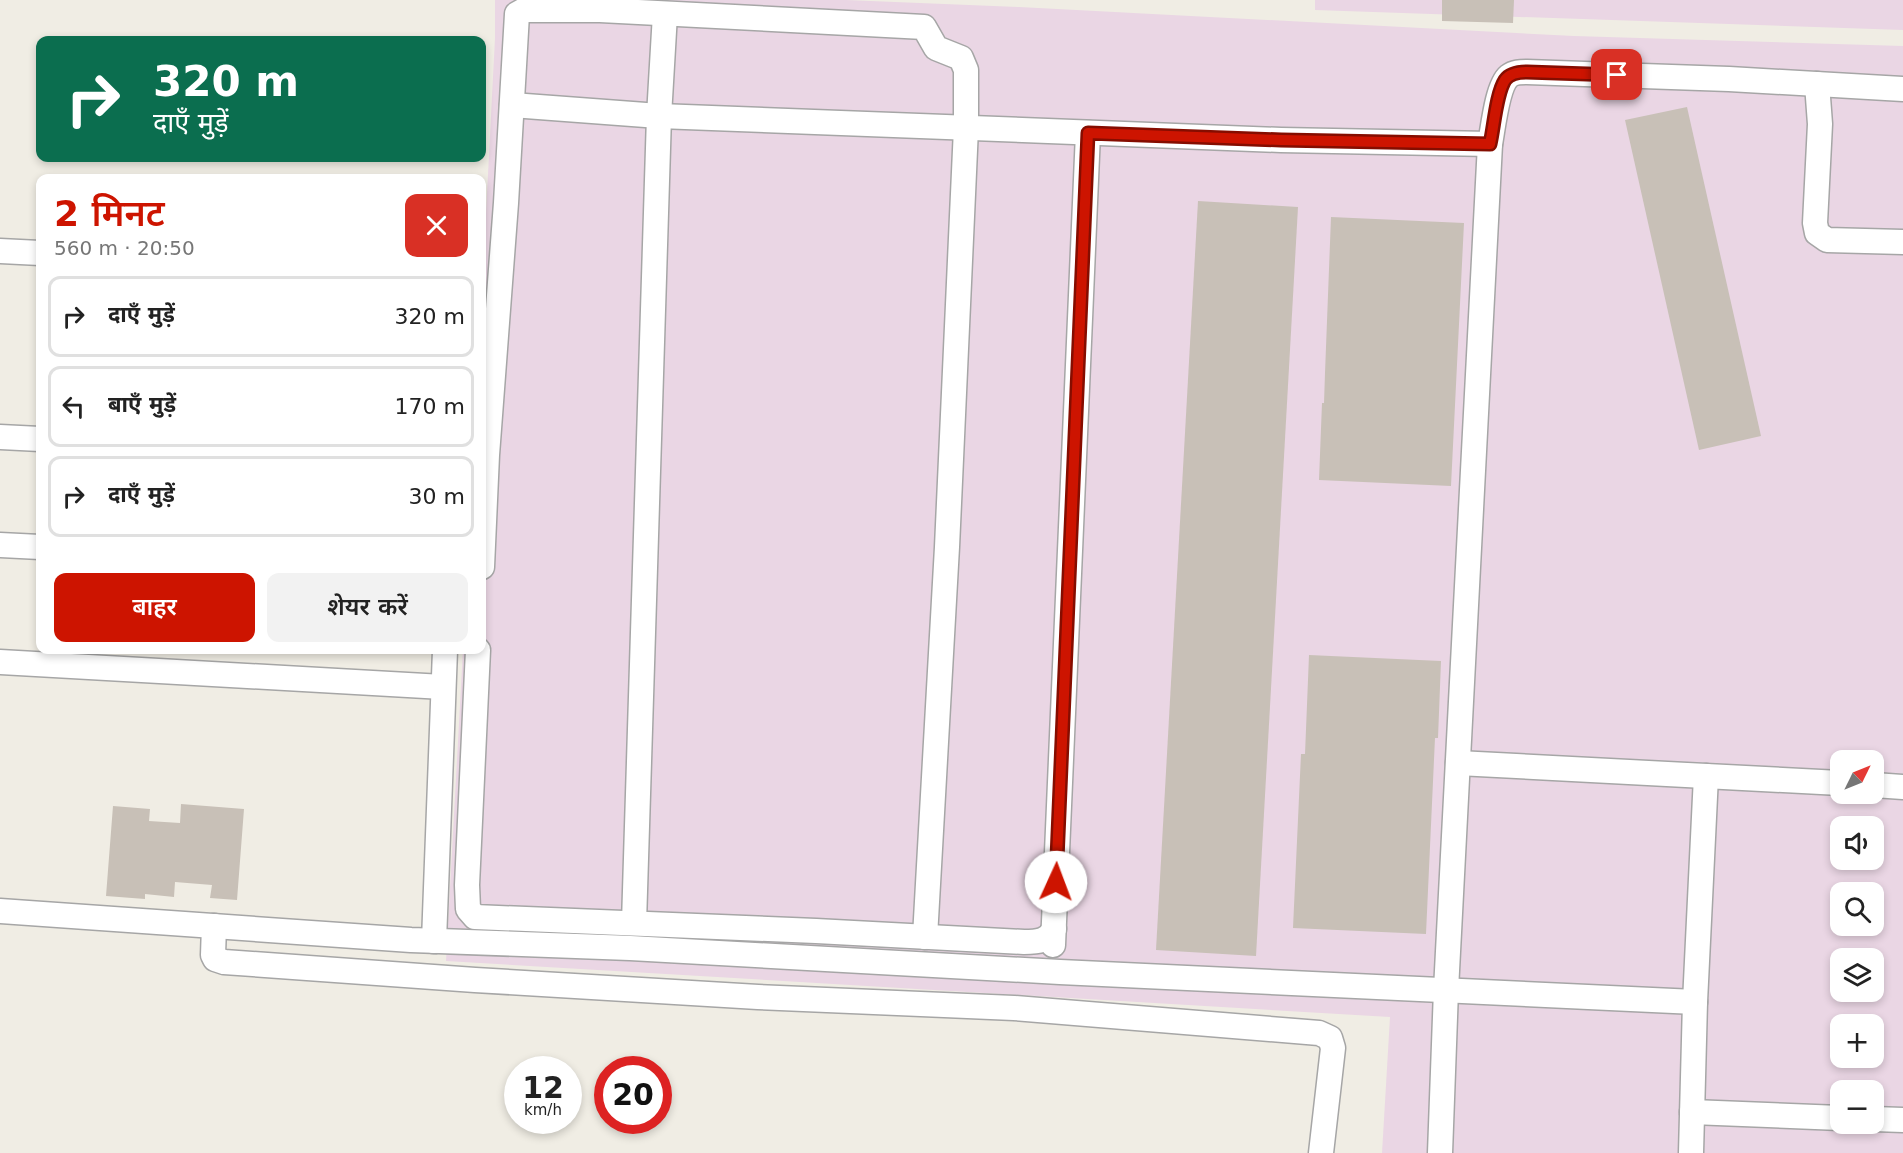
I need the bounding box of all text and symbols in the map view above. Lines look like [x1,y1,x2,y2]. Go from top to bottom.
pin [1591,49,1642,100]
text: 320 m [153,57,299,106]
icon: arrive [1600,58,1633,91]
icon: right [54,60,132,138]
text: दाएँ मुड़ें [153,107,228,138]
text: 2 मिनट [54,193,165,234]
button: close [405,194,468,257]
text: 560 m · 20:50 [54,236,195,260]
icon: right [57,300,90,333]
text: दाएँ मुड़ें [108,302,175,327]
text: 320 m [395,304,465,329]
icon: left [57,390,90,423]
text: बाएँ मुड़ें [108,392,176,417]
text: 170 m [395,394,465,419]
icon: right [57,480,90,513]
text: दाएँ मुड़ें [108,482,175,507]
text: 30 m [409,484,465,509]
button: बाहर [54,573,255,642]
button: शेयर करें [267,573,468,642]
north arrow [1830,750,1884,804]
map controls [1830,750,1884,1134]
button: sound [1830,816,1884,870]
position arrow [1024,850,1088,914]
button: search [1830,882,1884,936]
button: layers [1830,948,1884,1002]
button: + [1830,1014,1884,1068]
speed limit sign: 20 [594,1056,672,1134]
text: 12 [522,1070,564,1105]
button: − [1830,1080,1884,1134]
text: km/h [524,1101,562,1119]

